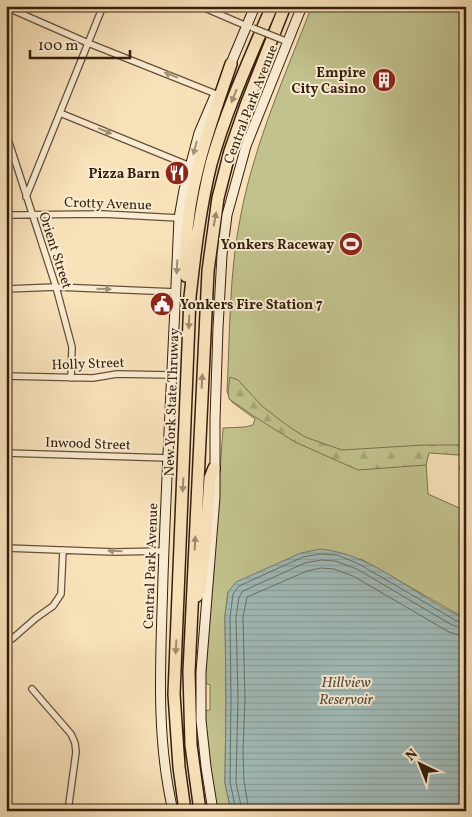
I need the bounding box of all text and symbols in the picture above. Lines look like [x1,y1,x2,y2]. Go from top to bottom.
scale bar [30,28,130,60]
text: 100 m [38,36,78,57]
street label: Central Park Avenue [220,42,283,167]
place label: Empire City Casino [291,64,366,99]
building icon: Empire City Casino [371,67,397,93]
one-way arrow [164,71,178,79]
one-way arrow [230,88,238,103]
one-way arrow [98,127,113,135]
one-way arrow [191,140,199,155]
restaurant icon: Pizza Barn [164,160,190,186]
place label: Pizza Barn [88,165,160,184]
street label: Crotty Avenue [64,193,153,216]
street label: Orient Street [33,210,76,291]
one-way arrow [211,211,219,227]
sports icon: Yonkers Raceway [338,231,364,257]
place label: Yonkers Raceway [221,236,334,255]
one-way arrow [173,259,181,275]
one-way arrow [97,285,113,293]
public building icon: Yonkers Fire Station 7 [149,291,175,317]
place label: Yonkers Fire Station 7 [180,296,323,315]
one-way arrow [185,315,193,331]
street label: New York State Thruway [160,327,185,477]
street label: Holly Street [51,354,125,375]
one-way arrow [199,373,207,389]
street label: Inwood Street [45,434,131,455]
one-way arrow [179,477,187,493]
street label: Central Park Avenue [140,502,163,629]
one-way arrow [191,535,199,551]
one-way arrow [107,547,123,555]
one-way arrow [171,639,179,655]
water label: Hillview Reservoir [319,673,373,711]
north arrow [394,740,444,790]
text: N [402,745,422,766]

